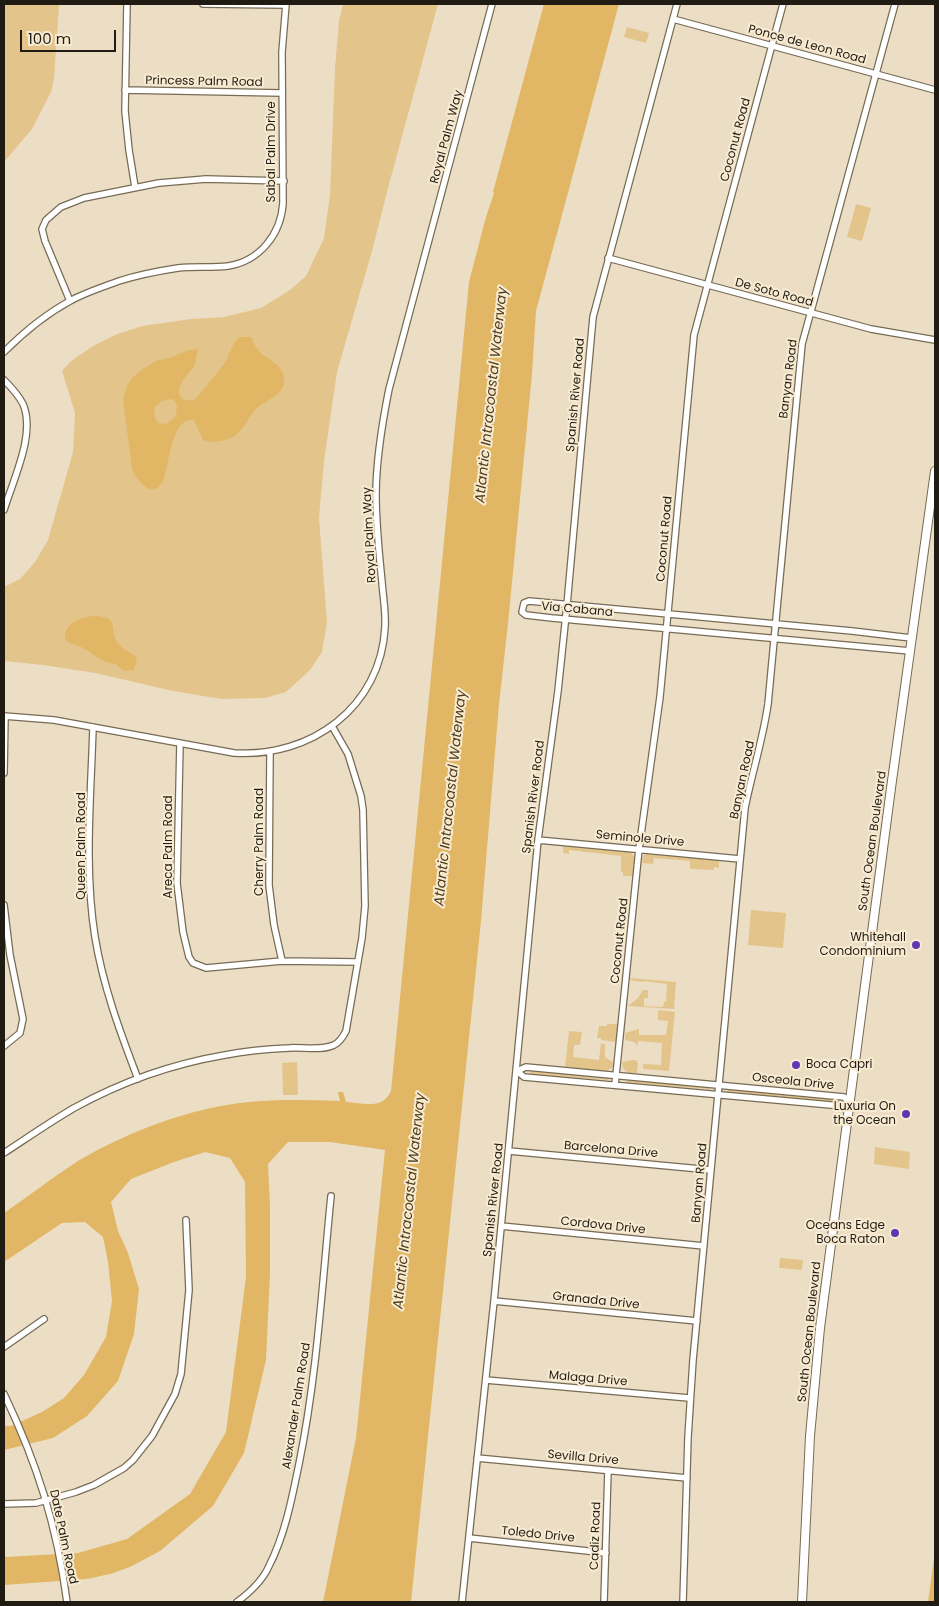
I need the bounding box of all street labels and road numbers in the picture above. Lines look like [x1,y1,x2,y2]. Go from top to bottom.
street label: Ponce de Leon Road [747,22,867,68]
street label: Princess Palm Road [145,74,263,90]
street label: Royal Palm Way [428,89,466,185]
street label: Coconut Road [718,97,754,183]
street label: Sabal Palm Drive [265,101,279,203]
street label: De Soto Road [733,276,815,310]
street label: Spanish River Road [564,337,588,453]
street label: Banyan Road [777,338,801,420]
street label: Royal Palm Way [360,487,380,583]
street label: Coconut Road [654,496,676,582]
street label: Via Cabana [541,600,613,620]
street label: Spanish River Road [520,739,548,855]
street label: Banyan Road [728,739,758,821]
street label: South Ocean Boulevard [856,770,890,912]
street label: Cherry Palm Road [253,788,267,896]
street label: Queen Palm Road [75,792,89,900]
street label: Areca Palm Road [162,795,176,899]
street label: Seminole Drive [595,828,685,850]
street label: Coconut Road [608,897,632,985]
street label: Osceola Drive [751,1071,835,1093]
street label: Barcelona Drive [563,1139,659,1161]
street label: Spanish River Road [481,1142,507,1258]
street label: Banyan Road [689,1142,711,1224]
street label: Cordova Drive [560,1214,646,1238]
street label: South Ocean Boulevard [795,1261,825,1403]
street label: Granada Drive [552,1289,640,1313]
street label: Alexander Palm Road [280,1342,314,1470]
street label: Malaga Drive [548,1368,628,1390]
street label: Sevilla Drive [547,1448,619,1468]
street label: Date Palm Road [46,1488,80,1586]
street label: Cadiz Road [588,1502,604,1570]
street label: Toledo Drive [501,1524,575,1546]

